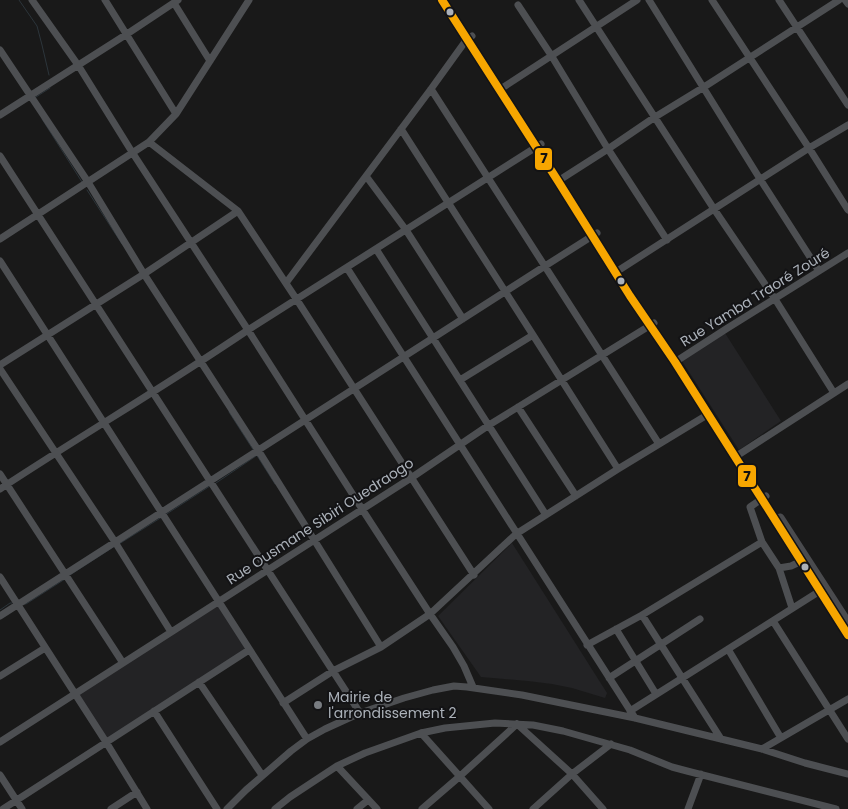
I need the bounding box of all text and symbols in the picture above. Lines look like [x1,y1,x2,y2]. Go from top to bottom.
unlabelled marker [445,7,455,17]
line badge: 7 [534,147,553,171]
text: 7 [540,148,548,168]
street label: Rue Yamba Traoré Zouré [676,243,834,351]
unlabelled marker [616,276,626,286]
street label: Rue Ousmane Sibiri Ouedraogo [222,453,418,589]
line badge: 7 [737,464,757,488]
text: 7 [743,466,751,486]
unlabelled marker [800,562,810,572]
place label: Mairie de l'arrondissement 2 [328,687,457,723]
marker: Mairie de l'arrondissement 2 [312,699,324,711]

